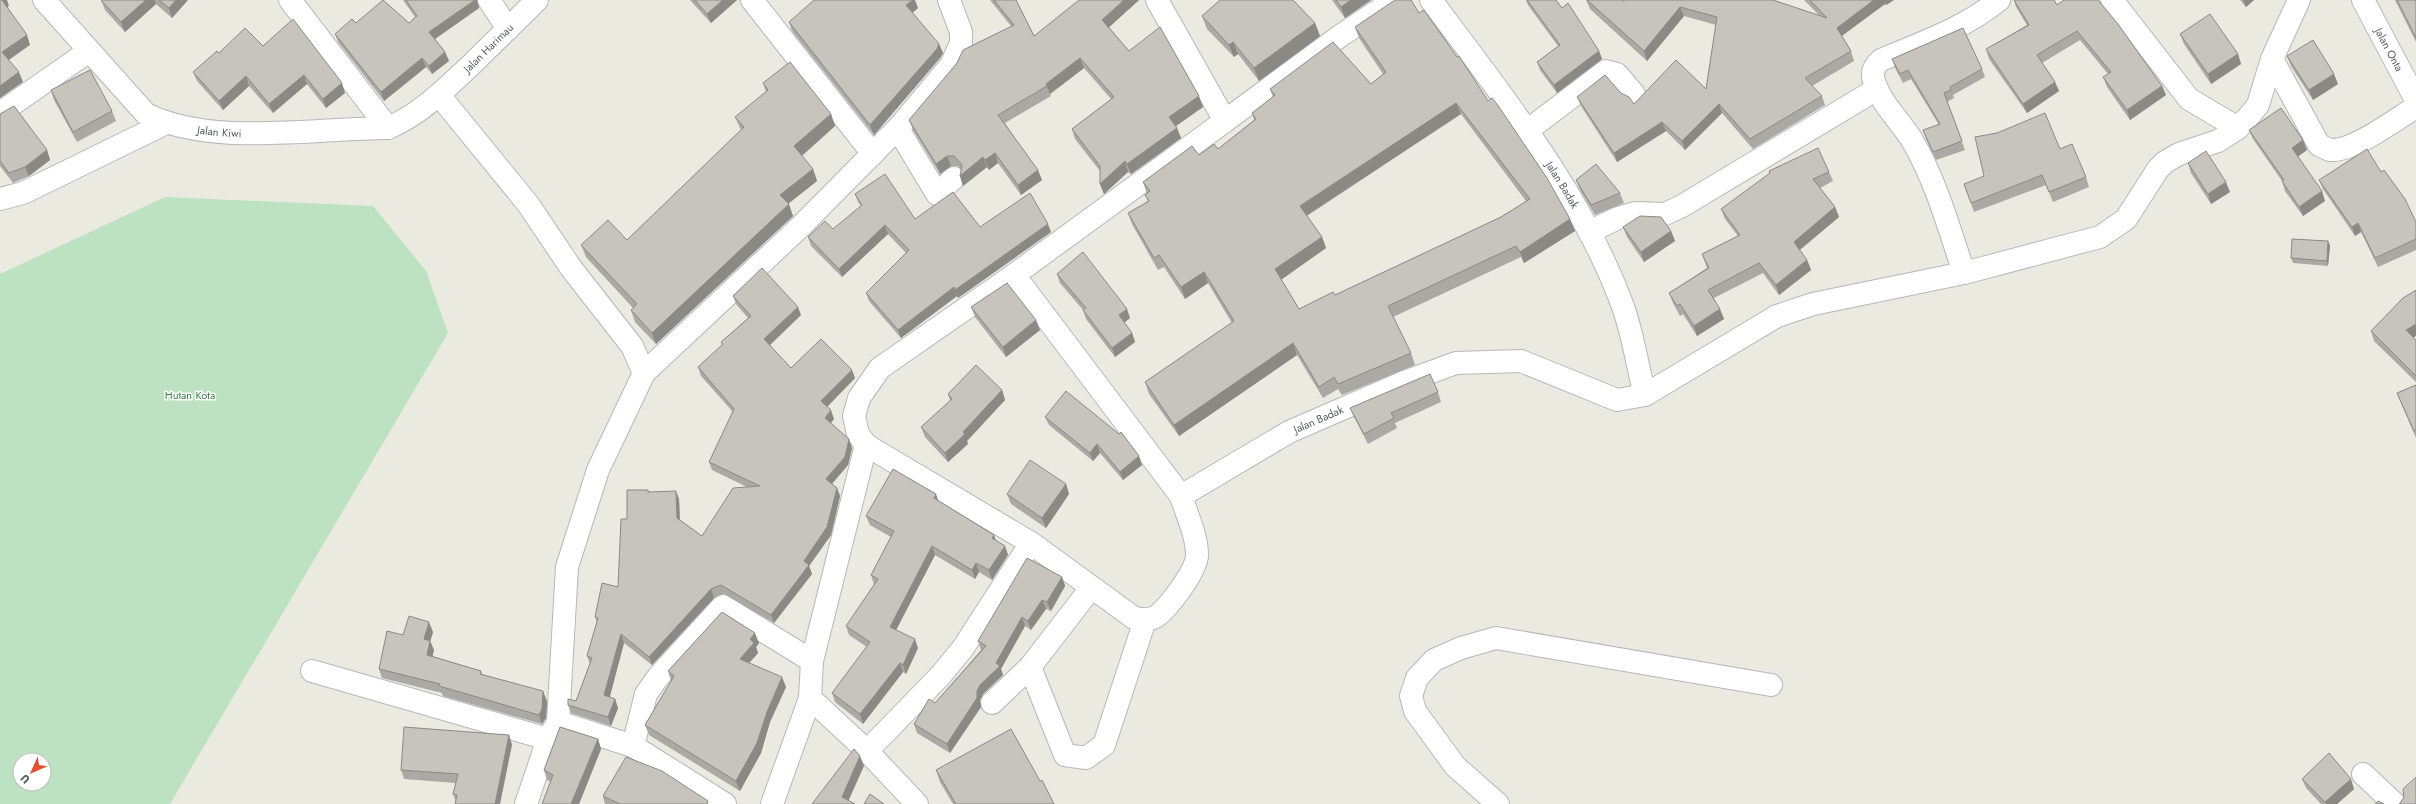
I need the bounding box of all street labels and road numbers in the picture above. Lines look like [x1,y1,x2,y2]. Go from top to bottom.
street label: Jalan Harimau [458,20,517,77]
street label: Jalan Onta [2370,23,2407,74]
street label: Jalan Kiwi [194,121,242,141]
street label: Jalan Badak [1541,157,1583,212]
street label: Jalan Badak [1289,401,1346,438]

